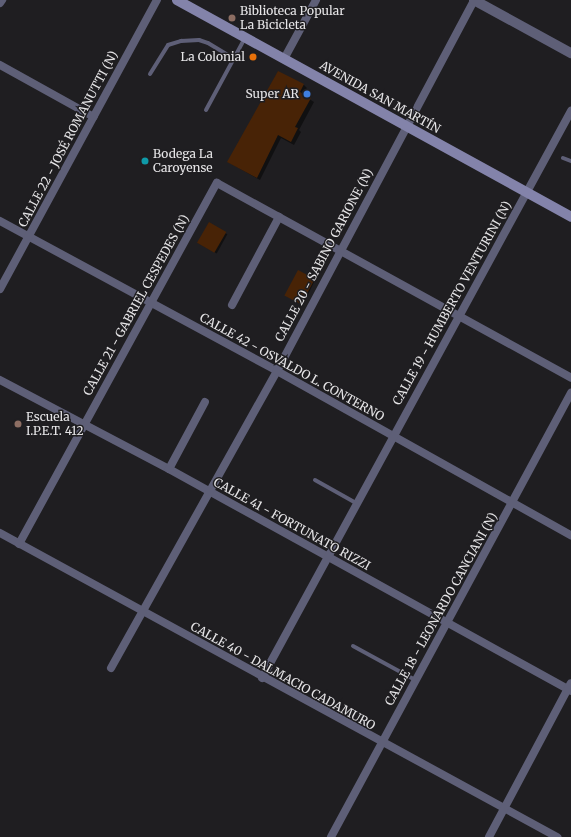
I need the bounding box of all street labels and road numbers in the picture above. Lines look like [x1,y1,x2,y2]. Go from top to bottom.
street label: CALLE 22 - JOSÉ ROMANUTTI (N) [15,48,121,230]
street label: AVENIDA SAN MARTÍN [317,58,443,136]
street label: CALLE 20 - SABINO GARIONE (N) [272,166,376,344]
street label: CALLE 19 - HUMBERTO VENTURINI (N) [390,198,514,408]
street label: CALLE 21 - GABRIEL CESPEDES (N) [80,212,192,398]
street label: CALLE 42 - OSVALDO L. CONTERNO [197,310,387,424]
street label: CALLE 41 - FORTUNATO RIZZI [211,475,373,573]
street label: CALLE 18 - LEONARDO CANCIANI (N) [382,510,500,708]
street label: CALLE 40 - DALMACIO CADAMURO [188,619,378,733]

